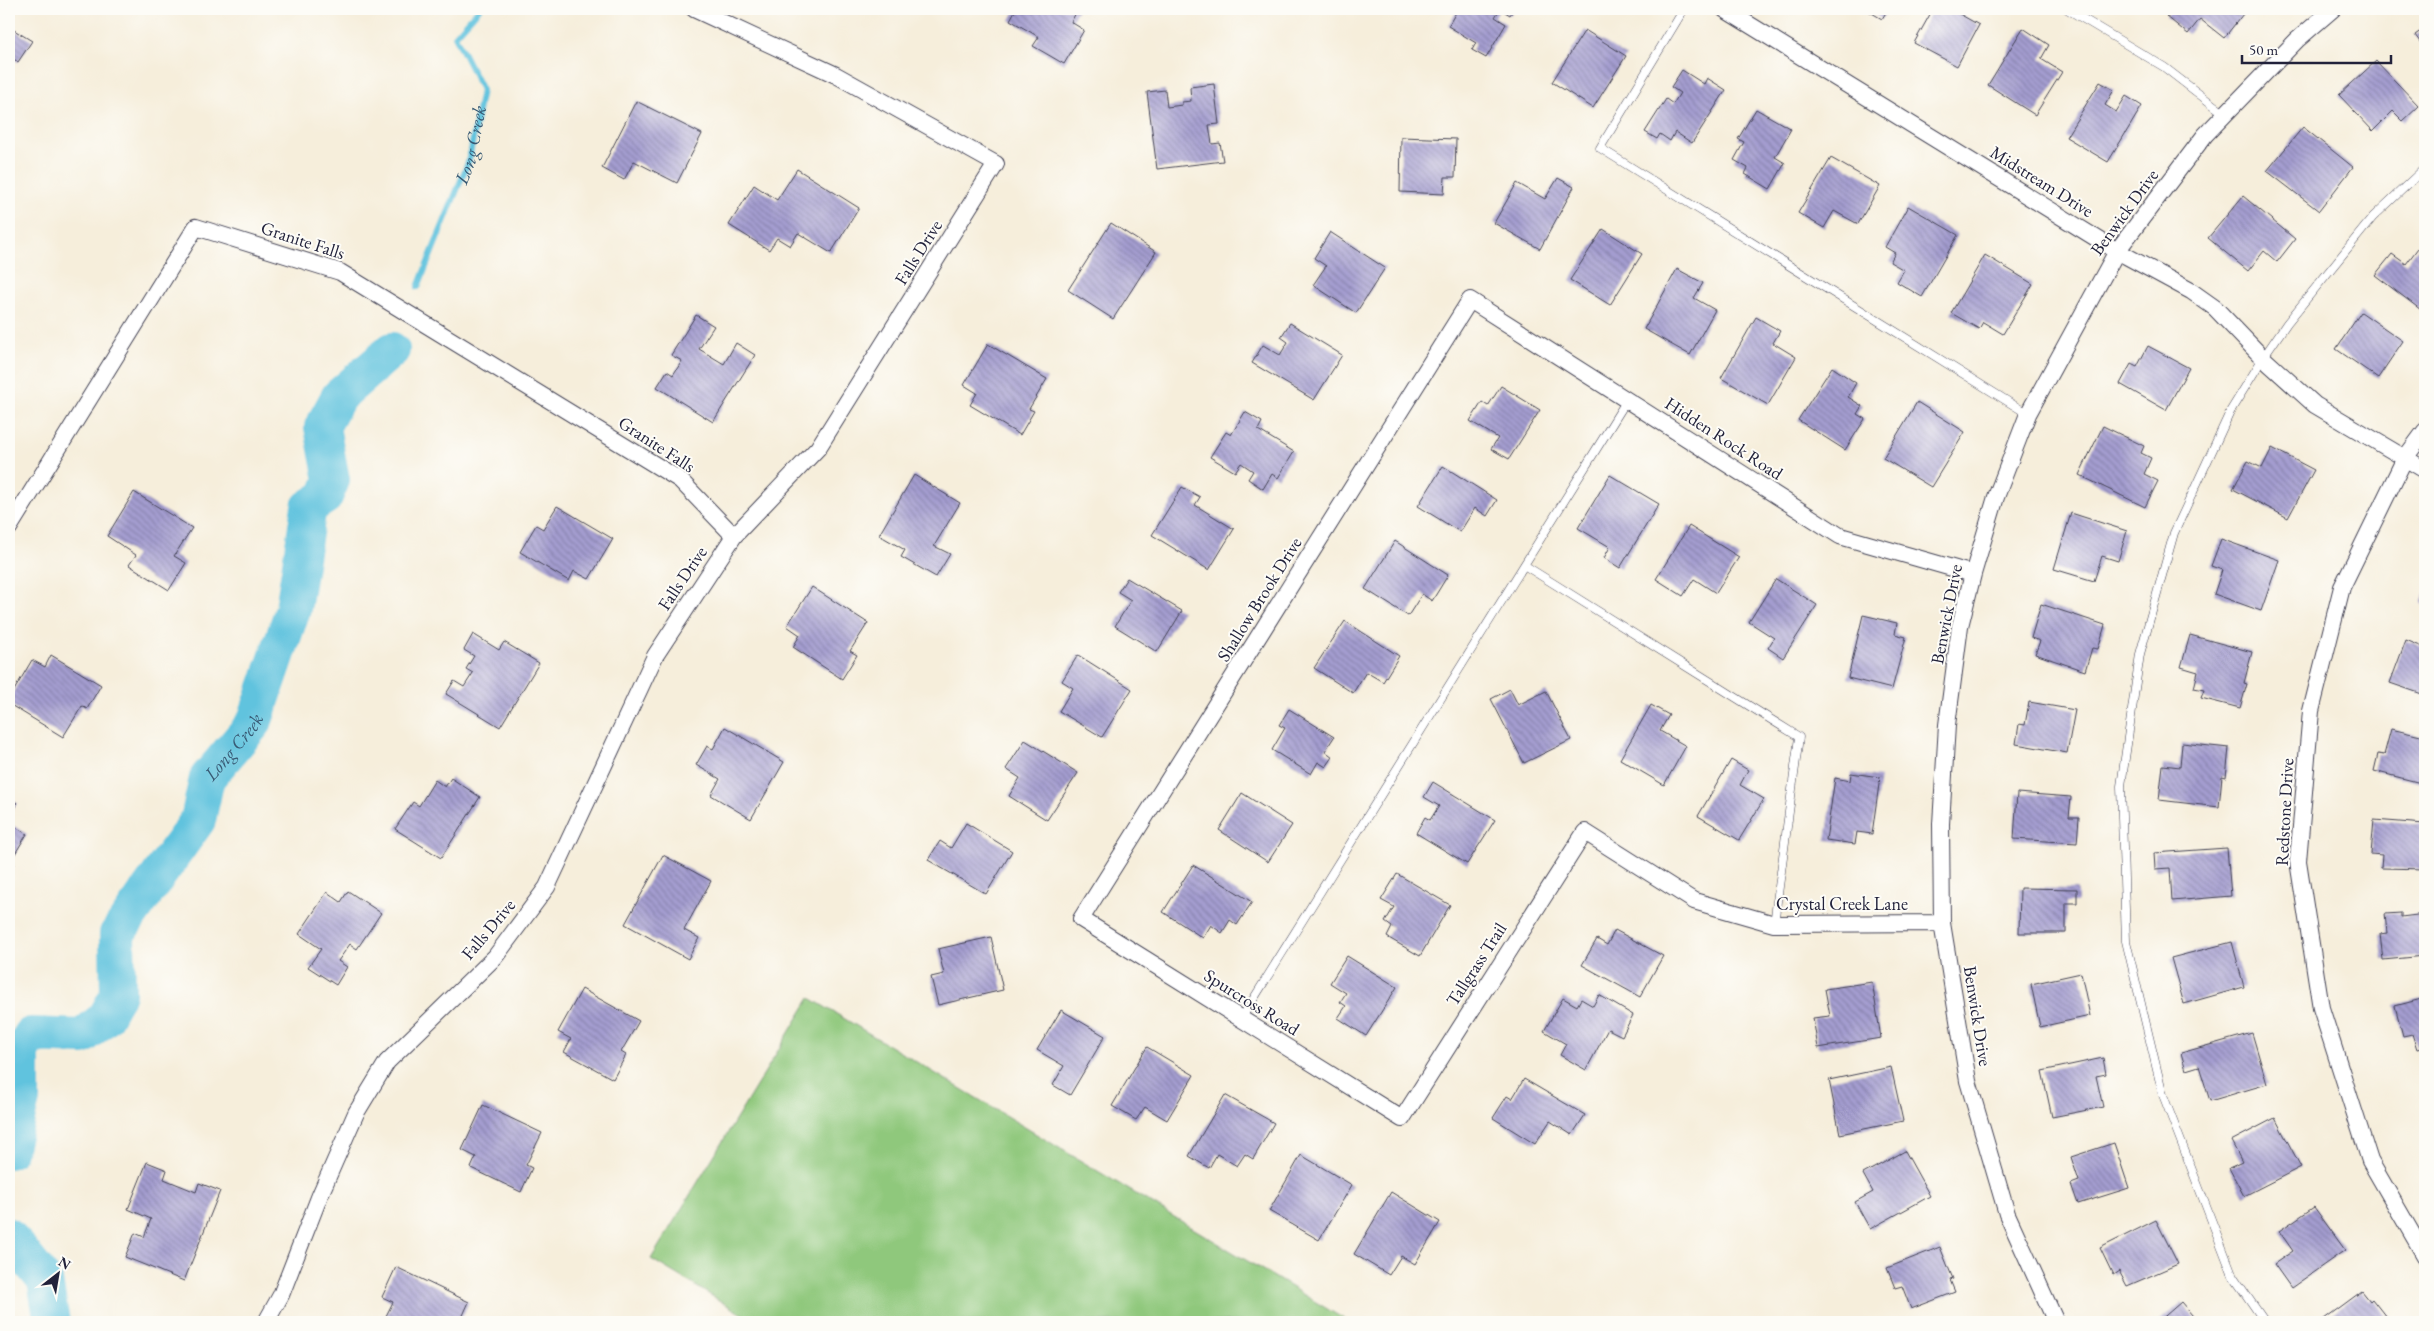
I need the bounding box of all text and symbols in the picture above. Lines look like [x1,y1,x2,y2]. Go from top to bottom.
scale bar [2242,32,2390,64]
text: 50 m [2249,40,2278,59]
water label: Long Creek [448,103,491,189]
street label: Midstream Drive [1986,140,2098,222]
street label: Benwick Drive [2085,164,2163,260]
street label: Falls Drive [889,215,947,289]
street label: Granite Falls [258,216,348,264]
street label: Hidden Rock Road [1661,391,1788,485]
street label: Granite Falls [614,411,700,477]
street label: Shallow Brook Drive [1211,532,1307,666]
street label: Falls Drive [652,542,712,614]
street label: Benwick Drive [1925,562,1967,666]
water label: Long Creek [197,710,269,786]
street label: Redstone Drive [2270,758,2298,866]
street label: Crystal Creek Lane [1776,892,1908,915]
street label: Falls Drive [456,894,520,964]
street label: Tallgrass Trail [1441,918,1511,1010]
street label: Spurcross Road [1200,964,1305,1041]
street label: Benwick Drive [1959,964,1997,1068]
north arrow [32,1248,82,1298]
text: N [55,1252,75,1274]

